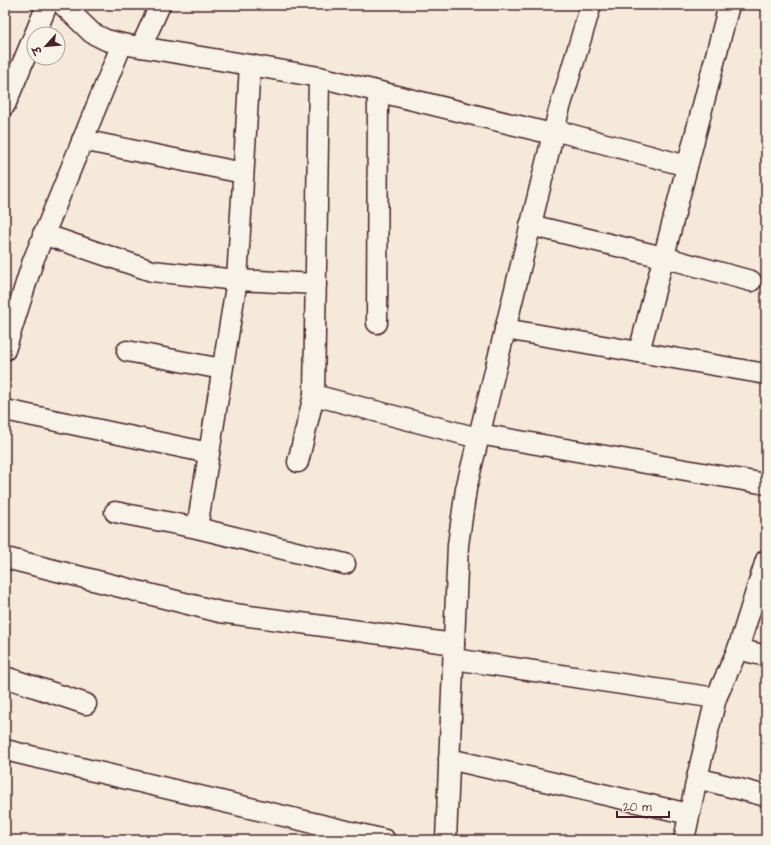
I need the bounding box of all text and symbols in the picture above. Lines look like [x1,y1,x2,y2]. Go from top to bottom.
north arrow [26,26,66,66]
text: उ [28,42,46,58]
scale bar [617,793,669,819]
text: 20 m [623,799,652,816]

